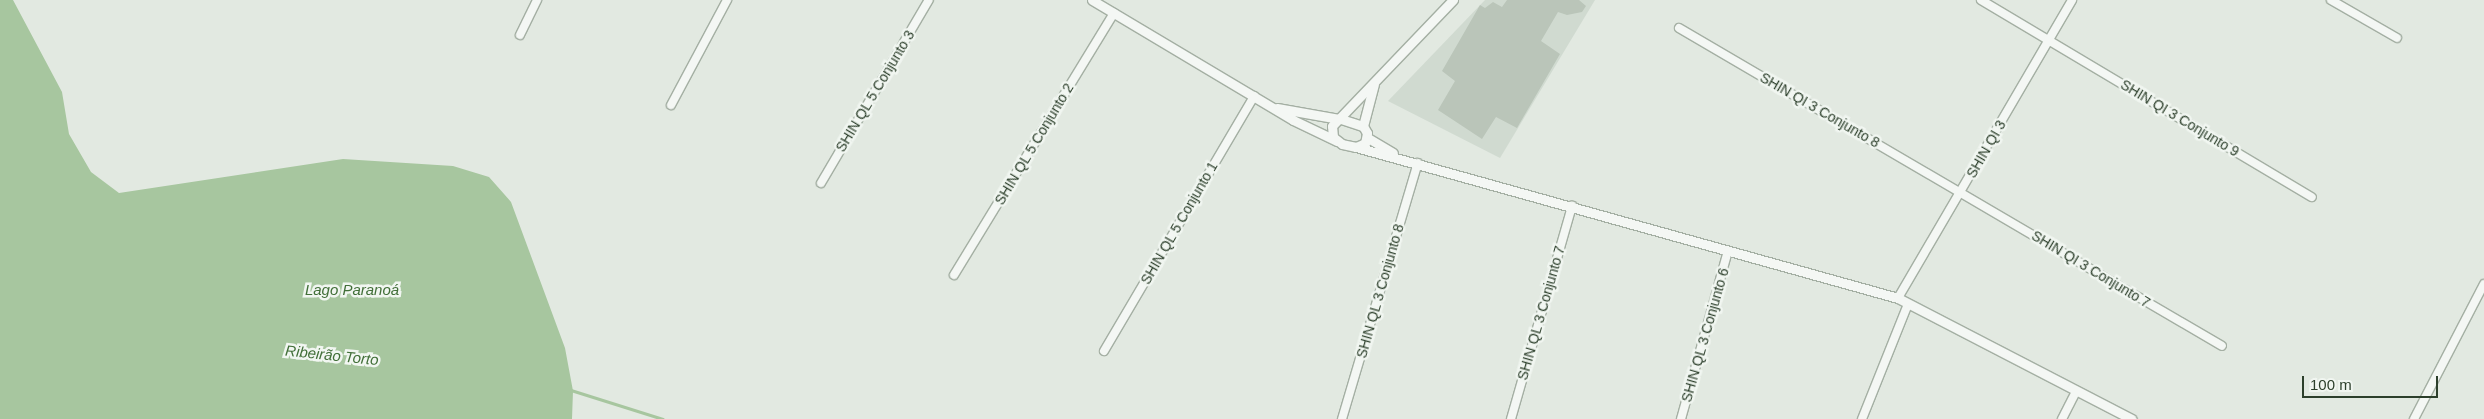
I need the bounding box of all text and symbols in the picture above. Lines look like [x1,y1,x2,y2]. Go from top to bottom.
street label: SHIN QL 5 Conjunto 3 [832,27,918,155]
street label: SHIN QI 3 Conjunto 8 [1757,69,1883,151]
street label: SHIN QI 3 Conjunto 9 [2118,76,2242,160]
street label: SHIN QL 5 Conjunto 2 [991,80,1077,208]
street label: SHIN QI 3 [1963,117,2009,181]
street label: SHIN QL 5 Conjunto 1 [1137,158,1221,288]
street label: SHIN QL 3 Conjunto 8 [1353,222,1407,360]
street label: SHIN QI 3 Conjunto 7 [2029,227,2153,311]
street label: SHIN QL 3 Conjunto 7 [1514,244,1568,382]
street label: SHIN QL 3 Conjunto 6 [1678,266,1732,404]
water label: Lago Paranoá [305,281,399,299]
water label: Ribeirão Torto [284,341,380,369]
scale bar [2304,366,2440,398]
text: 100 m [2310,376,2352,393]

